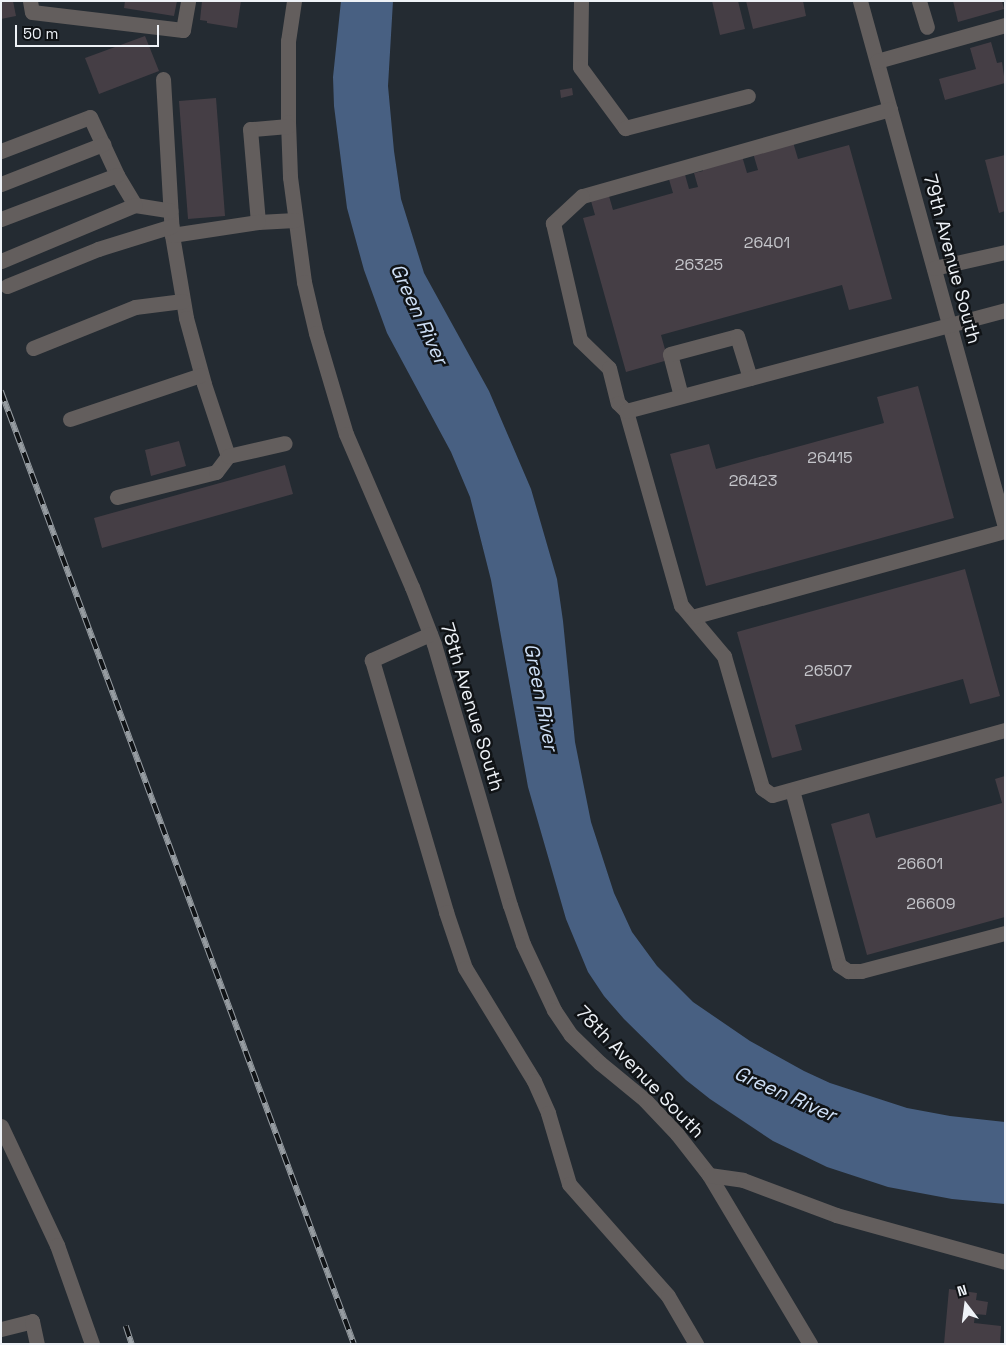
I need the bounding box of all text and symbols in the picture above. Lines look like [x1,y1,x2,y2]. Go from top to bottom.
scale bar [18,15,161,47]
text: 50 m [23,24,58,43]
street label: 79th Avenue South [918,172,986,346]
house number: 26401 [744,233,790,253]
house number: 26325 [675,255,723,275]
water label: Green River [385,260,453,368]
house number: 26415 [807,448,853,468]
house number: 26423 [729,471,777,491]
street label: 78th Avenue South [435,620,509,794]
water label: Green River [519,641,563,753]
house number: 26507 [804,661,852,681]
house number: 26601 [897,854,943,874]
house number: 26609 [906,894,956,914]
street label: 78th Avenue South [571,1001,709,1143]
water label: Green River [730,1061,840,1127]
north arrow [941,1280,991,1330]
text: N [955,1281,969,1300]

